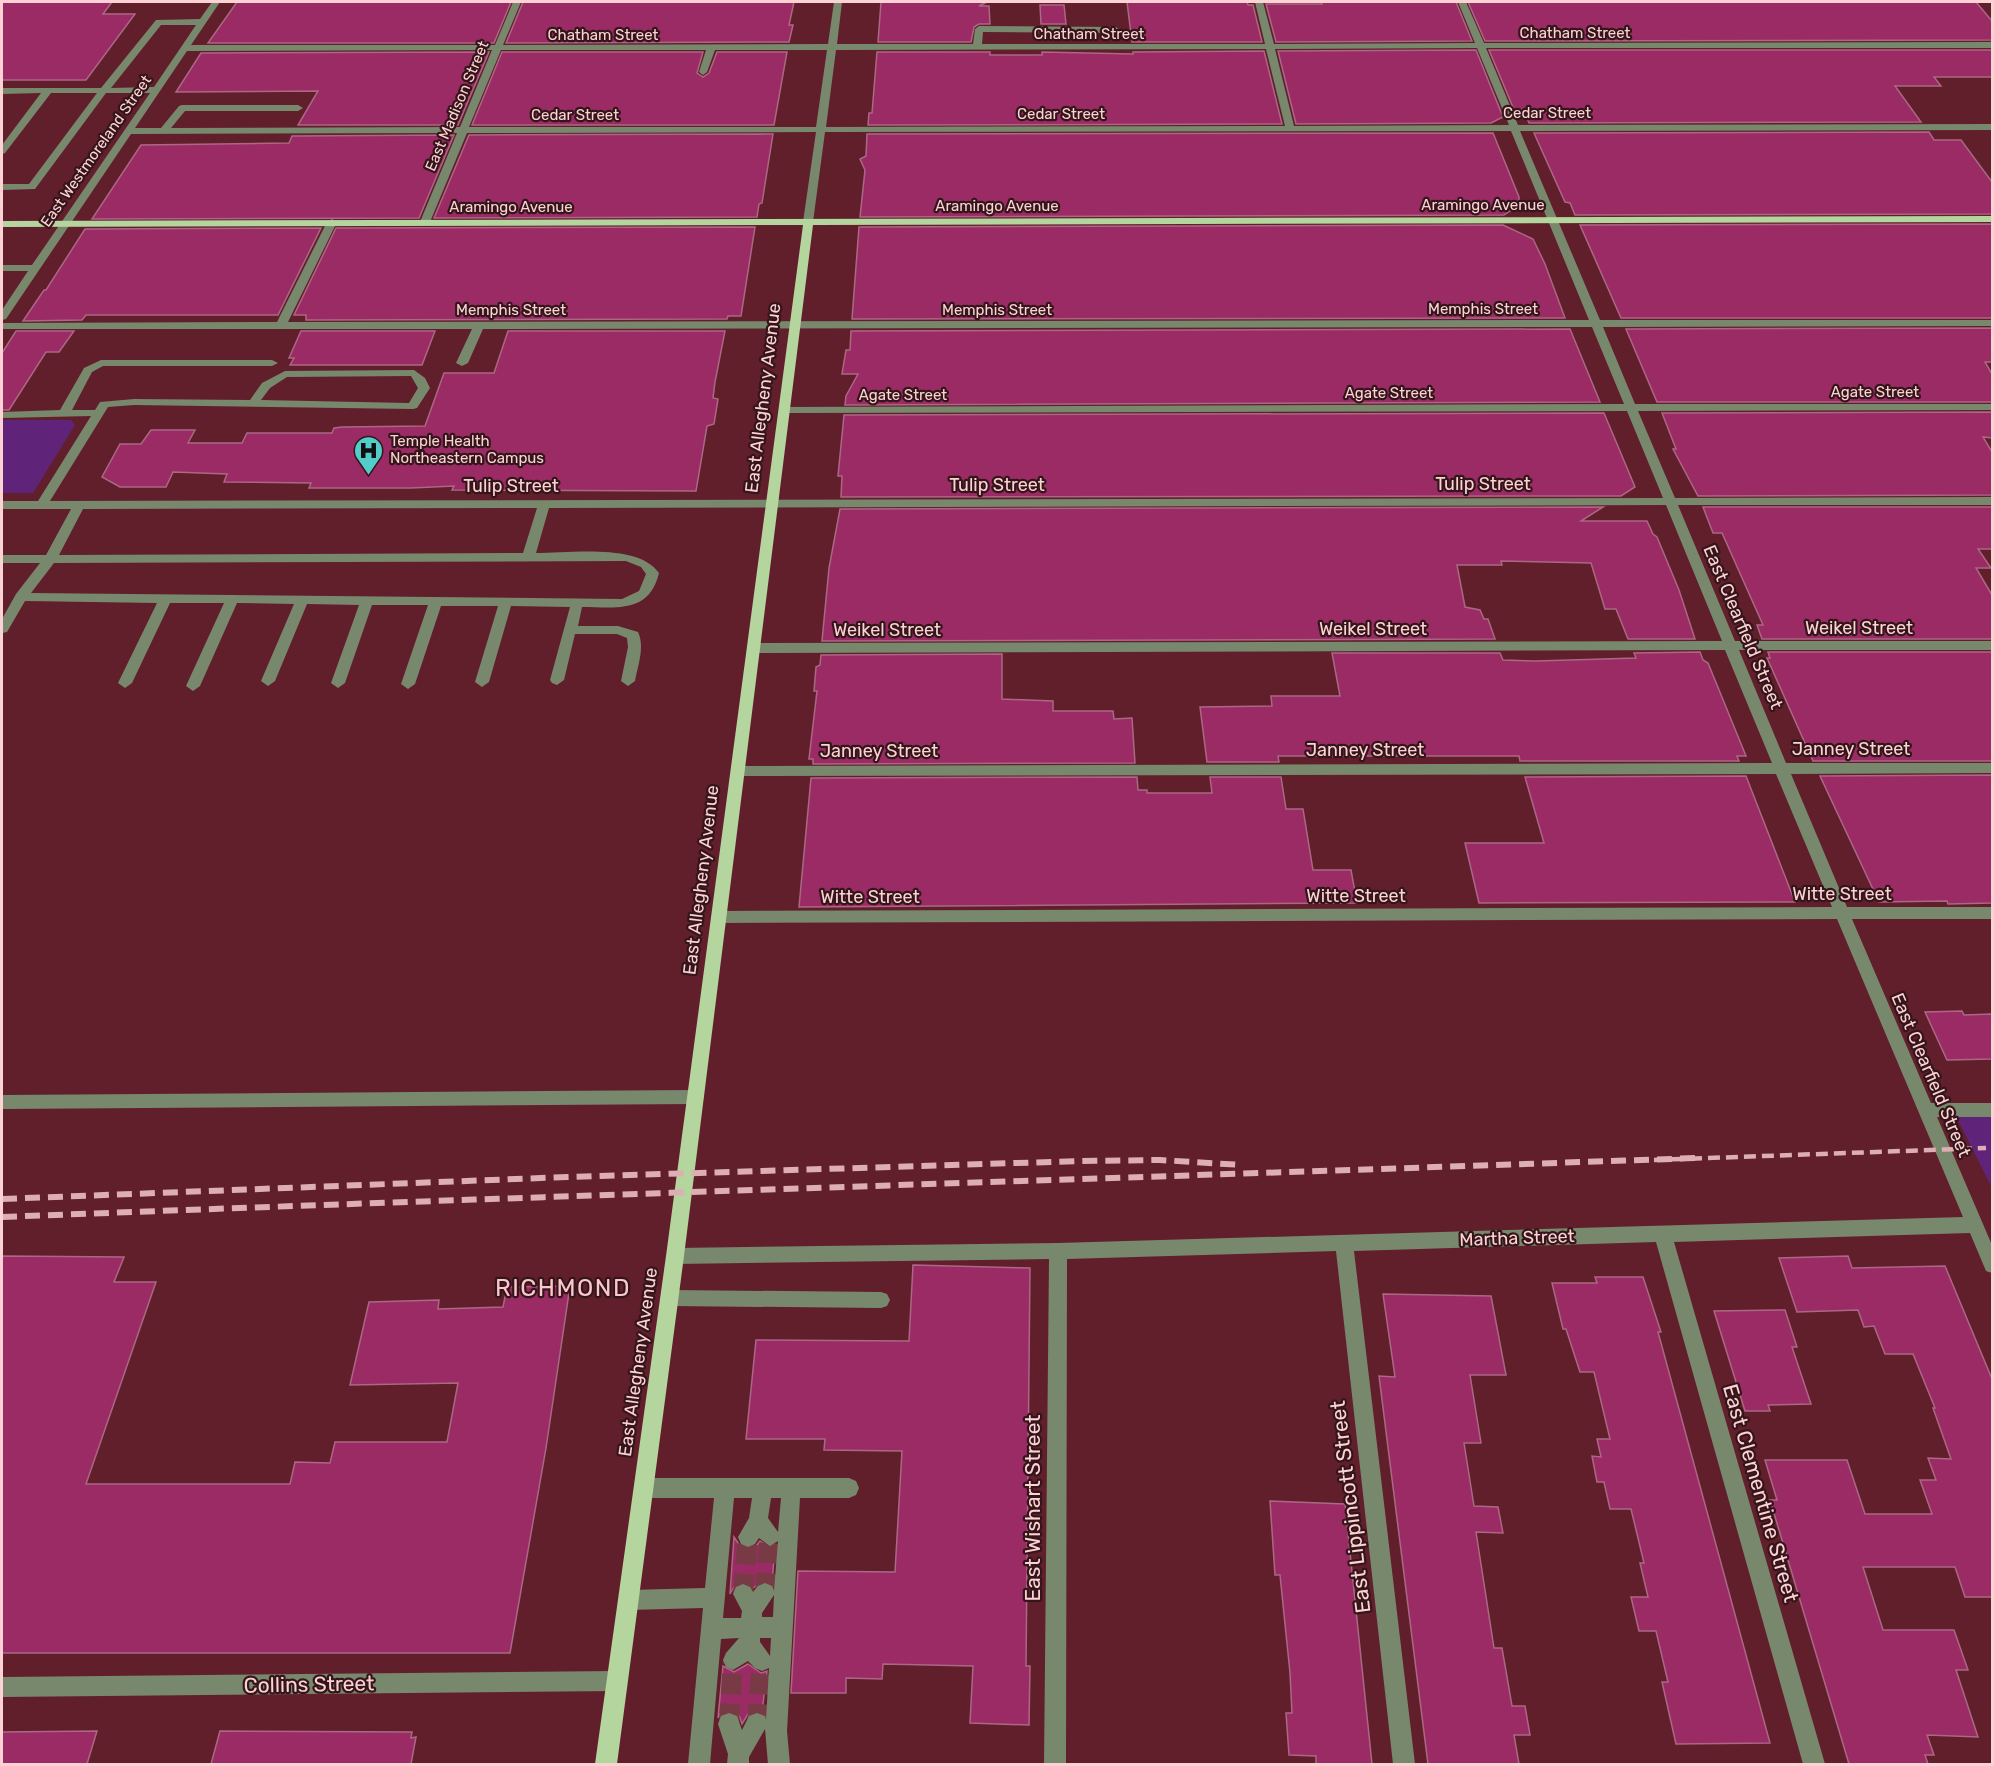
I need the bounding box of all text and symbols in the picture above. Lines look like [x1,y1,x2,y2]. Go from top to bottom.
street label: Chatham Street [1520,24,1631,42]
street label: Chatham Street [1034,25,1145,43]
street label: Chatham Street [548,26,659,44]
street label: East Madison Street [421,38,493,174]
street label: East Westmoreland Street [37,72,155,230]
street label: Cedar Street [1503,104,1591,122]
street label: Cedar Street [1017,105,1105,123]
street label: Cedar Street [531,106,619,124]
street label: Aramingo Avenue [1421,196,1545,214]
street label: Aramingo Avenue [935,197,1059,215]
street label: Aramingo Avenue [449,198,573,216]
street label: Memphis Street [1428,300,1538,318]
street label: Memphis Street [456,301,566,319]
street label: Memphis Street [942,301,1052,319]
street label: East Allegheny Avenue [740,302,786,494]
street label: Agate Street [1831,383,1919,401]
street label: Agate Street [1345,384,1433,402]
street label: Agate Street [859,386,947,404]
place label: Temple Health Northeastern Campus [390,432,544,467]
hospital icon: Temple Health Northeastern Campus [353,434,385,476]
street label: Tulip Street [1435,473,1531,495]
street label: Tulip Street [949,474,1045,496]
street label: Tulip Street [463,475,559,497]
street label: East Clearfield Street [1698,542,1788,712]
street label: Weikel Street [1805,617,1913,639]
street label: Weikel Street [1319,618,1427,640]
street label: Weikel Street [833,619,941,641]
street label: Janney Street [1792,738,1910,760]
street label: Janney Street [1306,739,1424,761]
street label: Janney Street [820,740,938,762]
street label: East Allegheny Avenue [678,784,724,976]
street label: Witte Street [1792,883,1892,905]
street label: Witte Street [1306,885,1406,907]
street label: Witte Street [820,886,920,908]
street label: East Clearfield Street [1886,990,1976,1160]
street label: Martha Street [1459,1225,1575,1251]
street label: East Allegheny Avenue [614,1266,662,1458]
district label: RICHMOND [495,1274,631,1302]
street label: East Clementine Street [1718,1381,1804,1605]
street label: East Lippincott Street [1325,1399,1375,1615]
street label: East Wishart Street [1020,1414,1045,1602]
street label: Collins Street [243,1670,375,1698]

